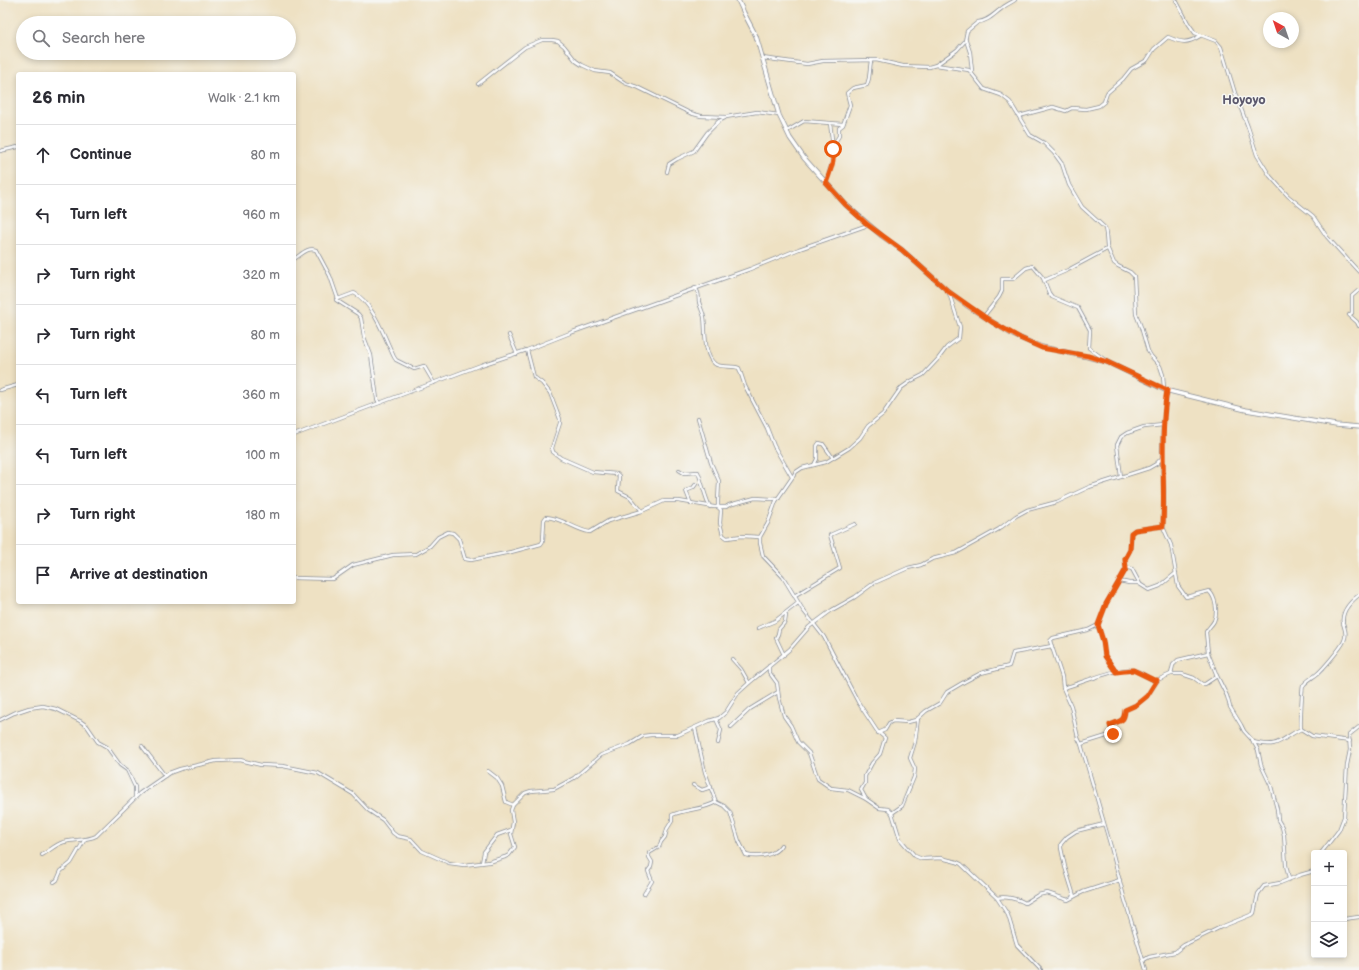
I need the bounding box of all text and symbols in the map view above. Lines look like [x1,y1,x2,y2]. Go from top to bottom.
north arrow [1263,12,1299,48]
search box [16,16,296,60]
icon: search [30,27,52,49]
text: Search here [62,29,145,48]
text: 26 min [32,88,85,108]
text: Walk · 2.1 km [208,90,280,106]
district label: Hoyoyo [1222,92,1266,108]
route start [824,140,842,158]
icon: ahead [32,144,54,166]
text: Continue [70,145,132,164]
text: 80 m [251,147,280,163]
icon: left [32,204,54,226]
text: Turn left [70,205,127,224]
text: 960 m [243,207,280,223]
icon: right [32,264,54,286]
text: Turn right [70,265,135,284]
text: 320 m [242,267,280,283]
icon: right [32,324,54,346]
text: Turn right [70,325,135,344]
text: 80 m [251,327,280,343]
icon: left [32,384,54,406]
text: Turn left [70,385,127,404]
text: 360 m [242,387,280,403]
icon: left [32,444,54,466]
text: Turn left [70,445,127,464]
text: 100 m [245,447,280,463]
icon: right [32,504,54,526]
text: Turn right [70,505,135,524]
text: 180 m [245,507,280,523]
icon: arrive [32,564,54,586]
text: Arrive at destination [70,565,208,584]
route end [1104,725,1122,743]
map controls [1311,850,1347,958]
button: + [1311,850,1347,886]
button: − [1311,886,1347,922]
button: layers [1311,922,1347,958]

